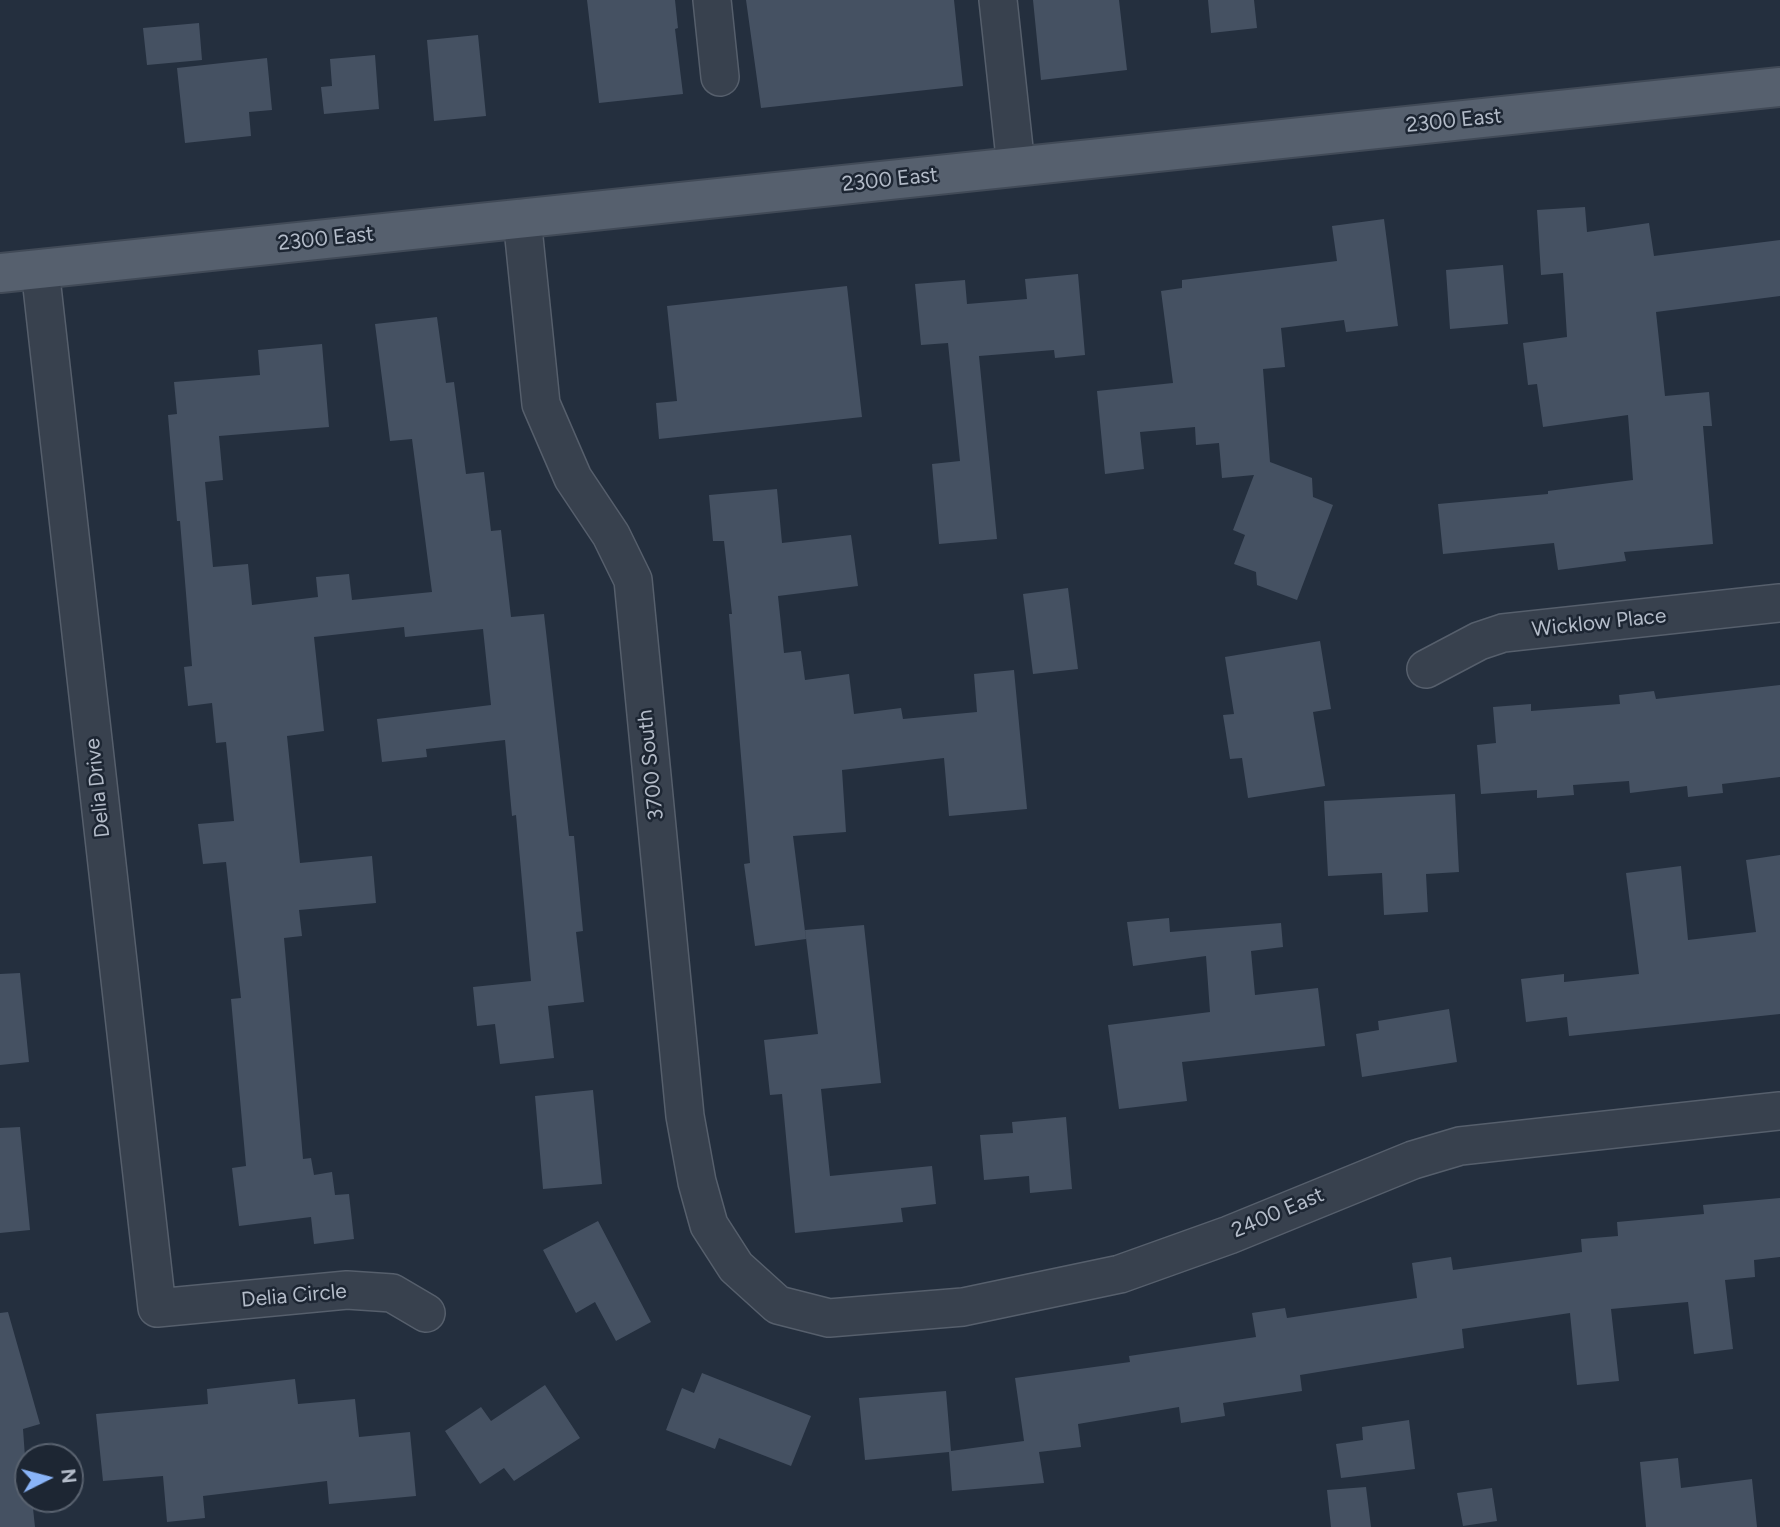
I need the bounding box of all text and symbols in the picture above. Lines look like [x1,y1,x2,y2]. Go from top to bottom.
street label: 2300 East [1405,103,1503,139]
street label: 2300 East [841,162,939,198]
street label: 2300 East [277,221,375,257]
street label: Wicklow Place [1531,603,1667,643]
street label: 3700 South [633,708,669,822]
street label: Delia Drive [80,737,116,839]
street label: 2400 East [1228,1182,1328,1244]
street label: Delia Circle [240,1279,348,1313]
north arrow [14,1443,84,1513]
text: N [56,1467,81,1484]

